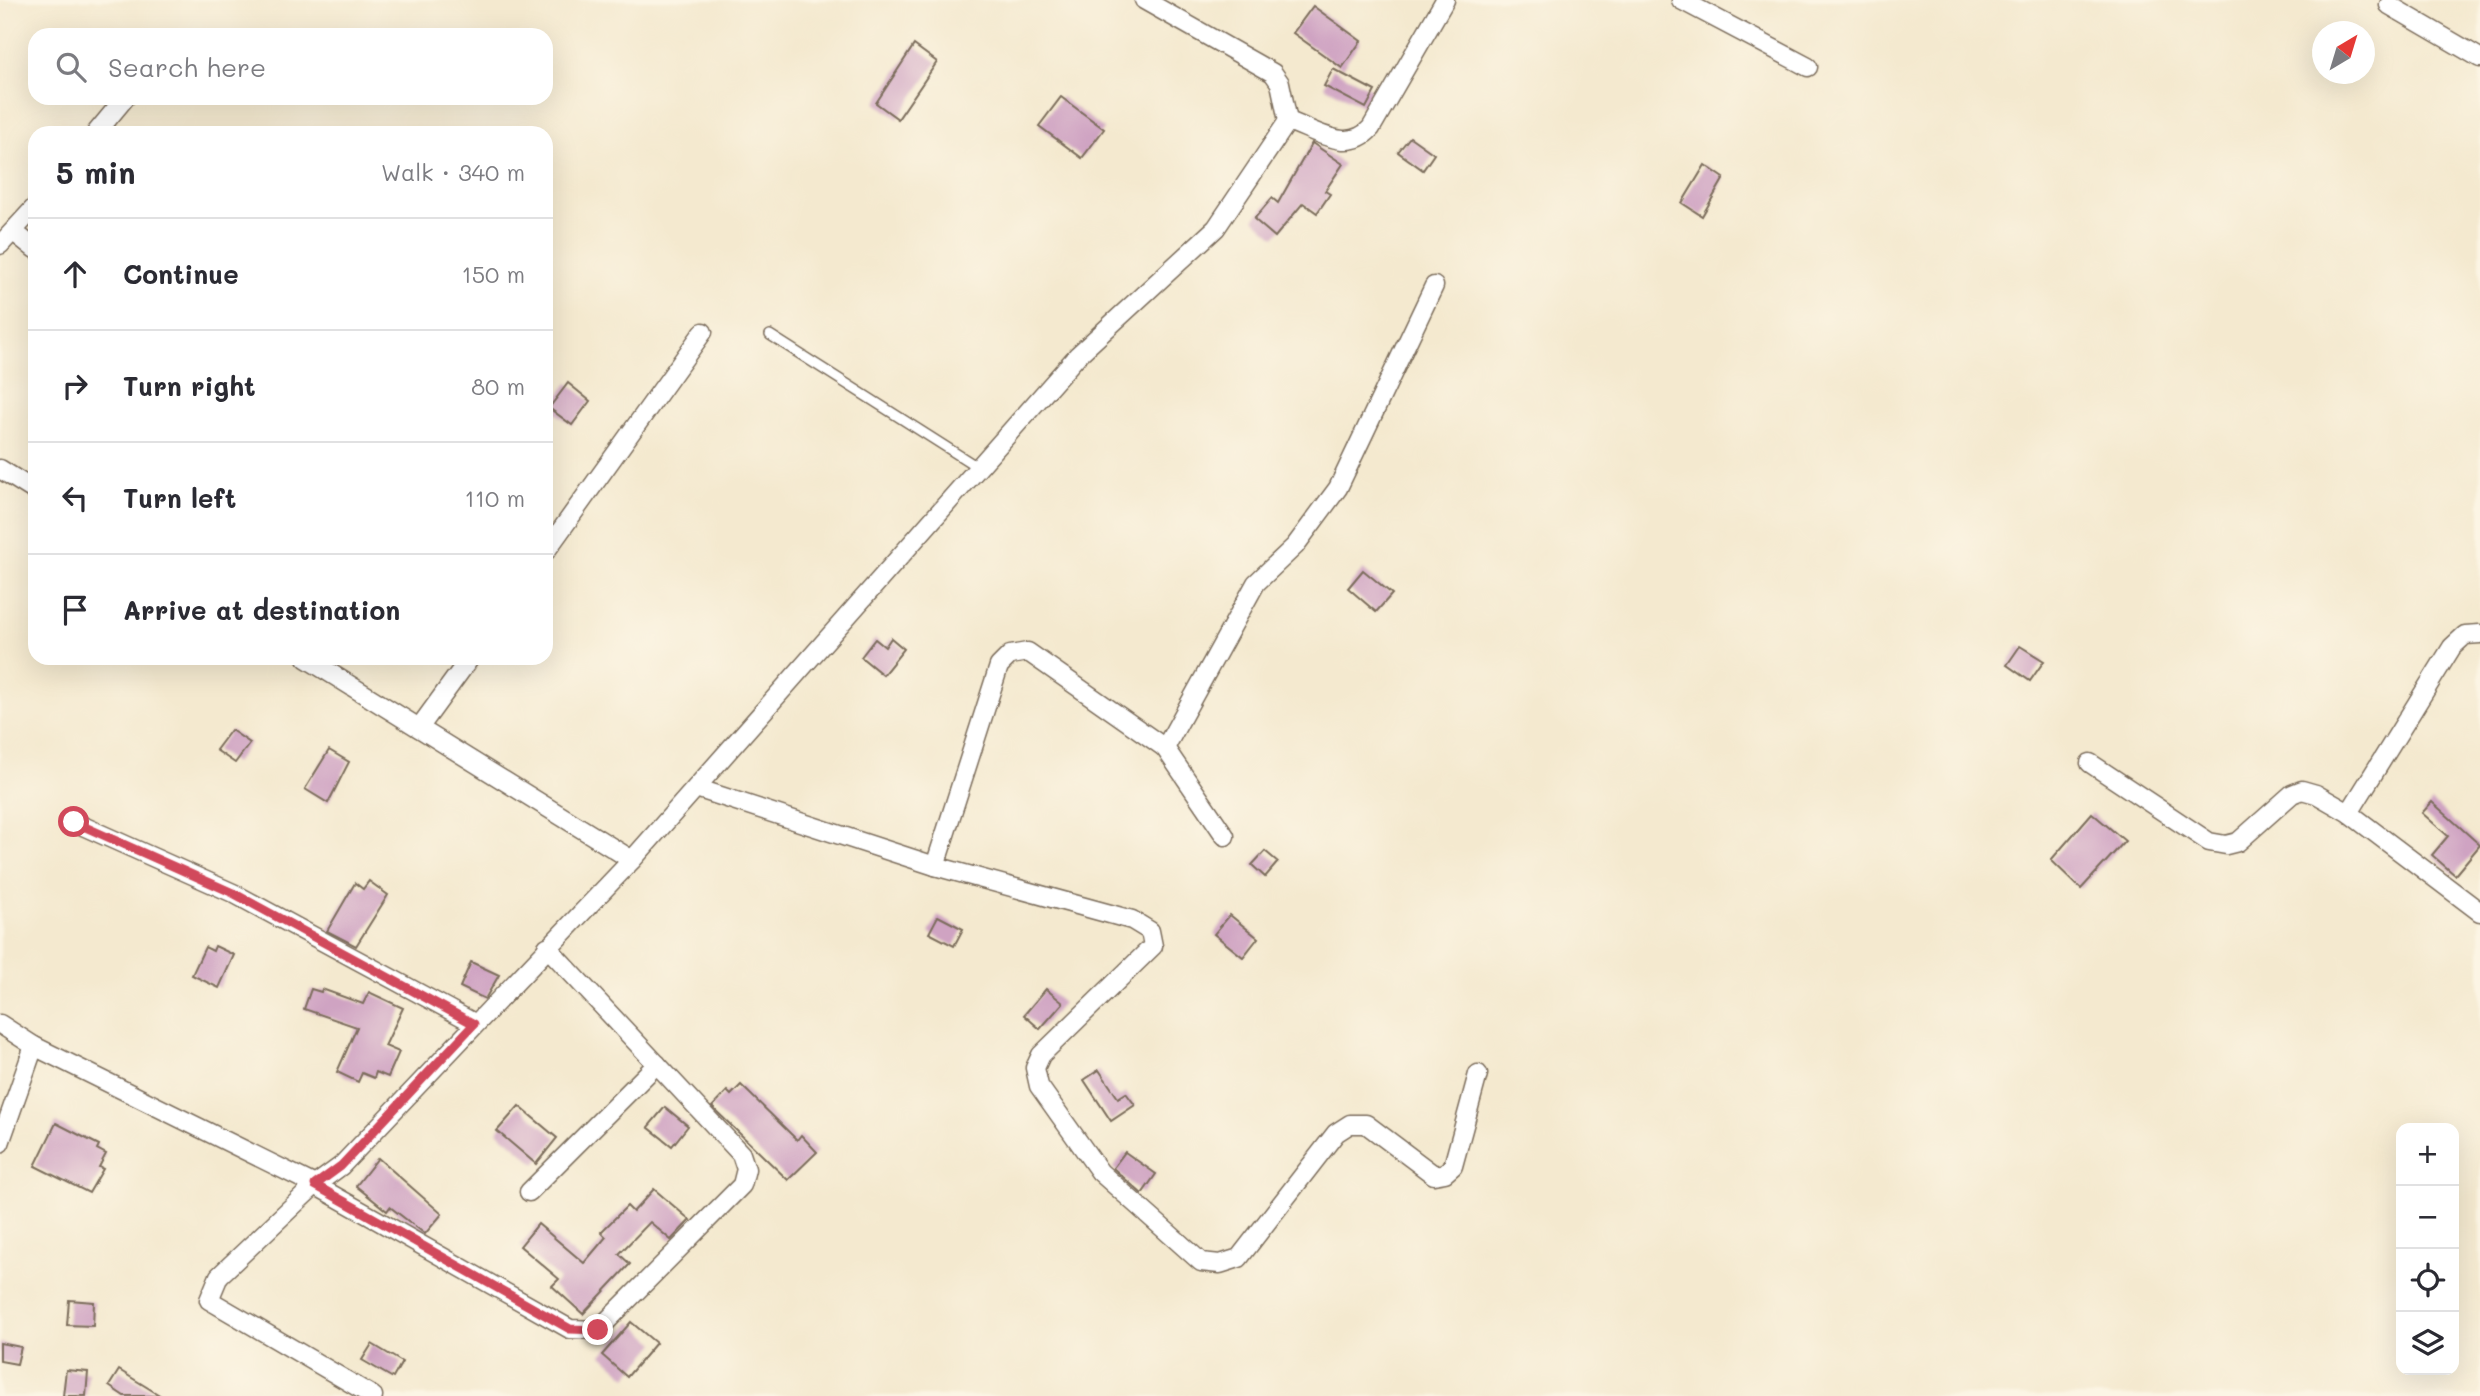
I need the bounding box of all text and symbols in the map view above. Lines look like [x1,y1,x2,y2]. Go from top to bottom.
north arrow [2312,21,2375,84]
search box [28,28,553,105]
icon: search [52,48,90,86]
text: Search here [108,50,266,84]
text: 5 min [56,152,136,192]
text: Walk · 340 m [381,157,525,187]
icon: ahead [56,255,94,293]
text: Continue [123,257,239,291]
text: 150 m [461,259,525,289]
icon: right [56,367,94,405]
text: Turn right [123,369,256,403]
text: 80 m [471,371,525,401]
icon: left [56,479,94,517]
text: Turn left [123,481,236,515]
text: 110 m [465,483,525,513]
icon: arrive [56,591,94,629]
text: Arrive at destination [123,593,400,627]
route start [58,806,89,837]
map controls [2396,1123,2459,1375]
button: + [2396,1123,2459,1186]
button: − [2396,1186,2459,1249]
button: locate [2396,1249,2459,1312]
button: layers [2396,1312,2459,1375]
route end [582,1314,613,1345]

